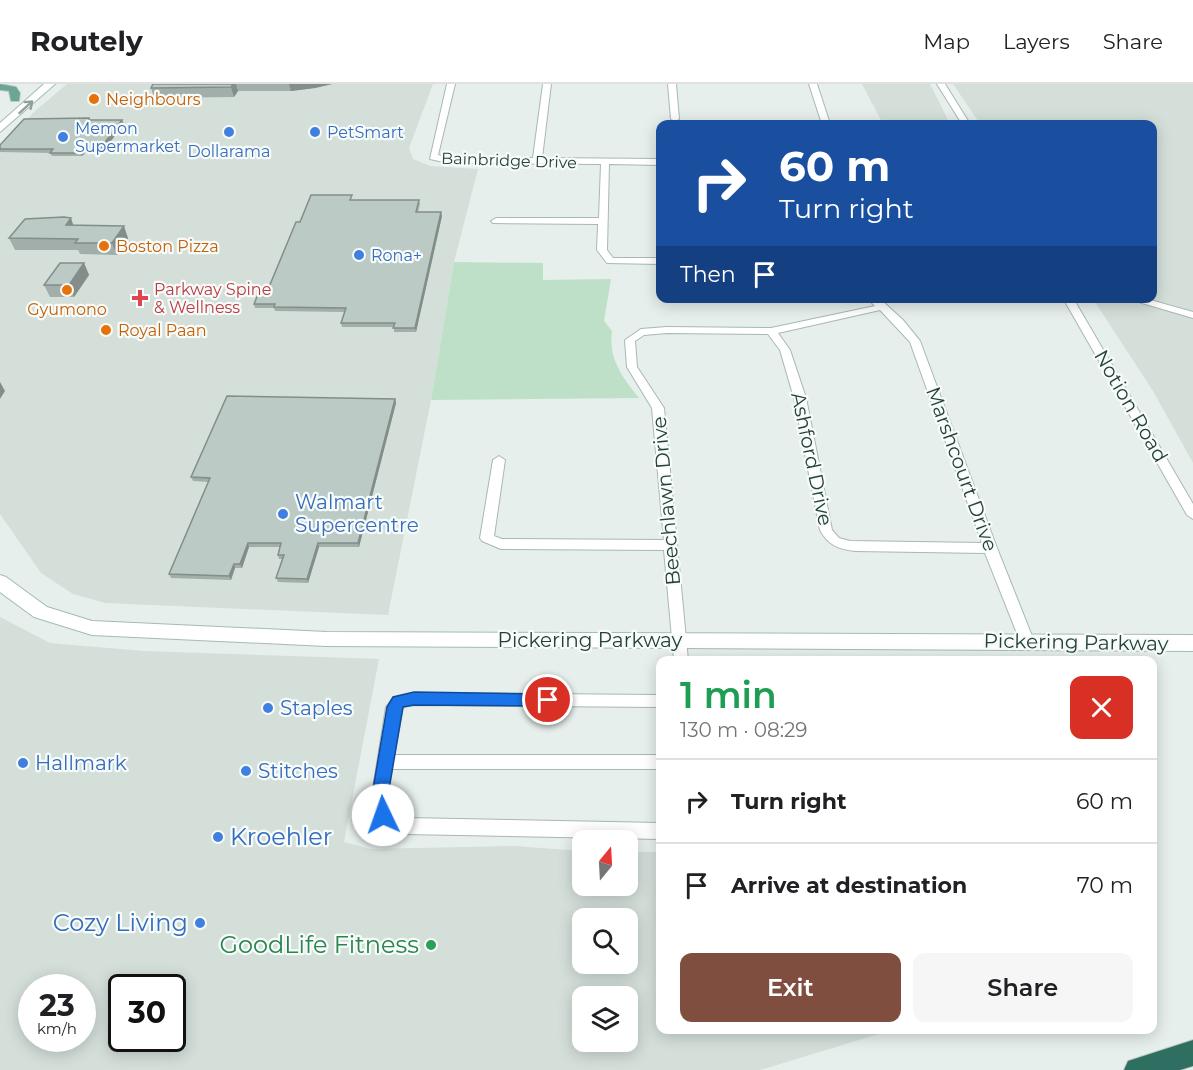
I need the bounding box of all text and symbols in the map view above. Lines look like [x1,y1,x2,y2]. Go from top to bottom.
text: Routely [30,24,143,58]
text: Map [923,29,970,54]
text: Layers [1003,29,1070,54]
text: Share [1103,29,1163,54]
place label: Neighbours [106,90,201,109]
marker: Neighbours [87,92,101,106]
one-way arrow [18,100,33,114]
place label: Memon Supermarket [75,119,181,156]
place label: PetSmart [327,123,404,142]
marker: Dollarama [222,125,236,139]
marker: PetSmart [308,125,322,139]
marker: Memon Supermarket [56,130,70,144]
text: 60 m [779,140,890,192]
place label: Dollarama [188,142,270,161]
icon: right [680,144,758,222]
street label: Bainbridge Drive [441,149,577,172]
text: Turn right [779,192,914,225]
place label: Boston Pizza [116,237,219,256]
marker: Boston Pizza [97,239,111,253]
place label: Rona+ [371,246,422,265]
marker: Rona+ [352,248,366,262]
icon: arrive [748,258,781,291]
text: Then [680,261,736,288]
place label: Parkway Spine & Wellness [154,280,271,317]
marker: Gyumono [60,283,74,297]
marker: Parkway Spine & Wellness [131,289,149,307]
place label: Gyumono [27,300,107,319]
place label: Royal Paan [118,321,207,340]
marker: Royal Paan [99,323,113,337]
street label: Notion Road [1089,345,1173,467]
street label: Marshcourt Drive [921,383,1003,555]
street label: Ashford Drive [786,390,838,528]
street label: Beechlawn Drive [647,415,685,587]
place label: Walmart Supercentre [295,490,419,537]
marker: Walmart Supercentre [276,507,290,521]
street label: Pickering Parkway [498,628,683,652]
street label: Pickering Parkway [983,628,1169,656]
text: 1 min [680,673,777,717]
pin [522,674,573,725]
button: close [1070,676,1133,739]
icon: arrive [531,683,564,716]
place label: Staples [280,696,353,720]
marker: Staples [261,701,275,715]
text: 130 m · 08:29 [680,718,808,742]
place label: Hallmark [35,751,127,775]
marker: Hallmark [16,756,30,770]
place label: Stitches [258,759,338,783]
marker: Stitches [239,764,253,778]
position arrow [351,783,415,847]
icon: right [680,785,713,818]
text: Turn right [731,788,846,815]
text: 60 m [1076,788,1133,815]
place label: Kroehler [230,822,333,851]
marker: Kroehler [211,830,225,844]
north arrow [572,830,638,896]
map controls [572,830,638,1052]
icon: arrive [680,869,713,902]
text: Arrive at destination [731,872,967,899]
text: 70 m [1077,872,1133,899]
place label: Cozy Living [53,908,188,937]
button: search [572,908,638,974]
marker: Cozy Living [193,916,207,930]
place label: GoodLife Fitness [219,930,419,959]
marker: GoodLife Fitness [424,938,438,952]
button: Exit [680,953,901,1022]
button: Share [913,953,1133,1022]
speed limit sign: 30 [108,974,186,1052]
button: layers [572,986,638,1052]
text: 23 [39,987,75,1024]
text: km/h [37,1019,77,1038]

